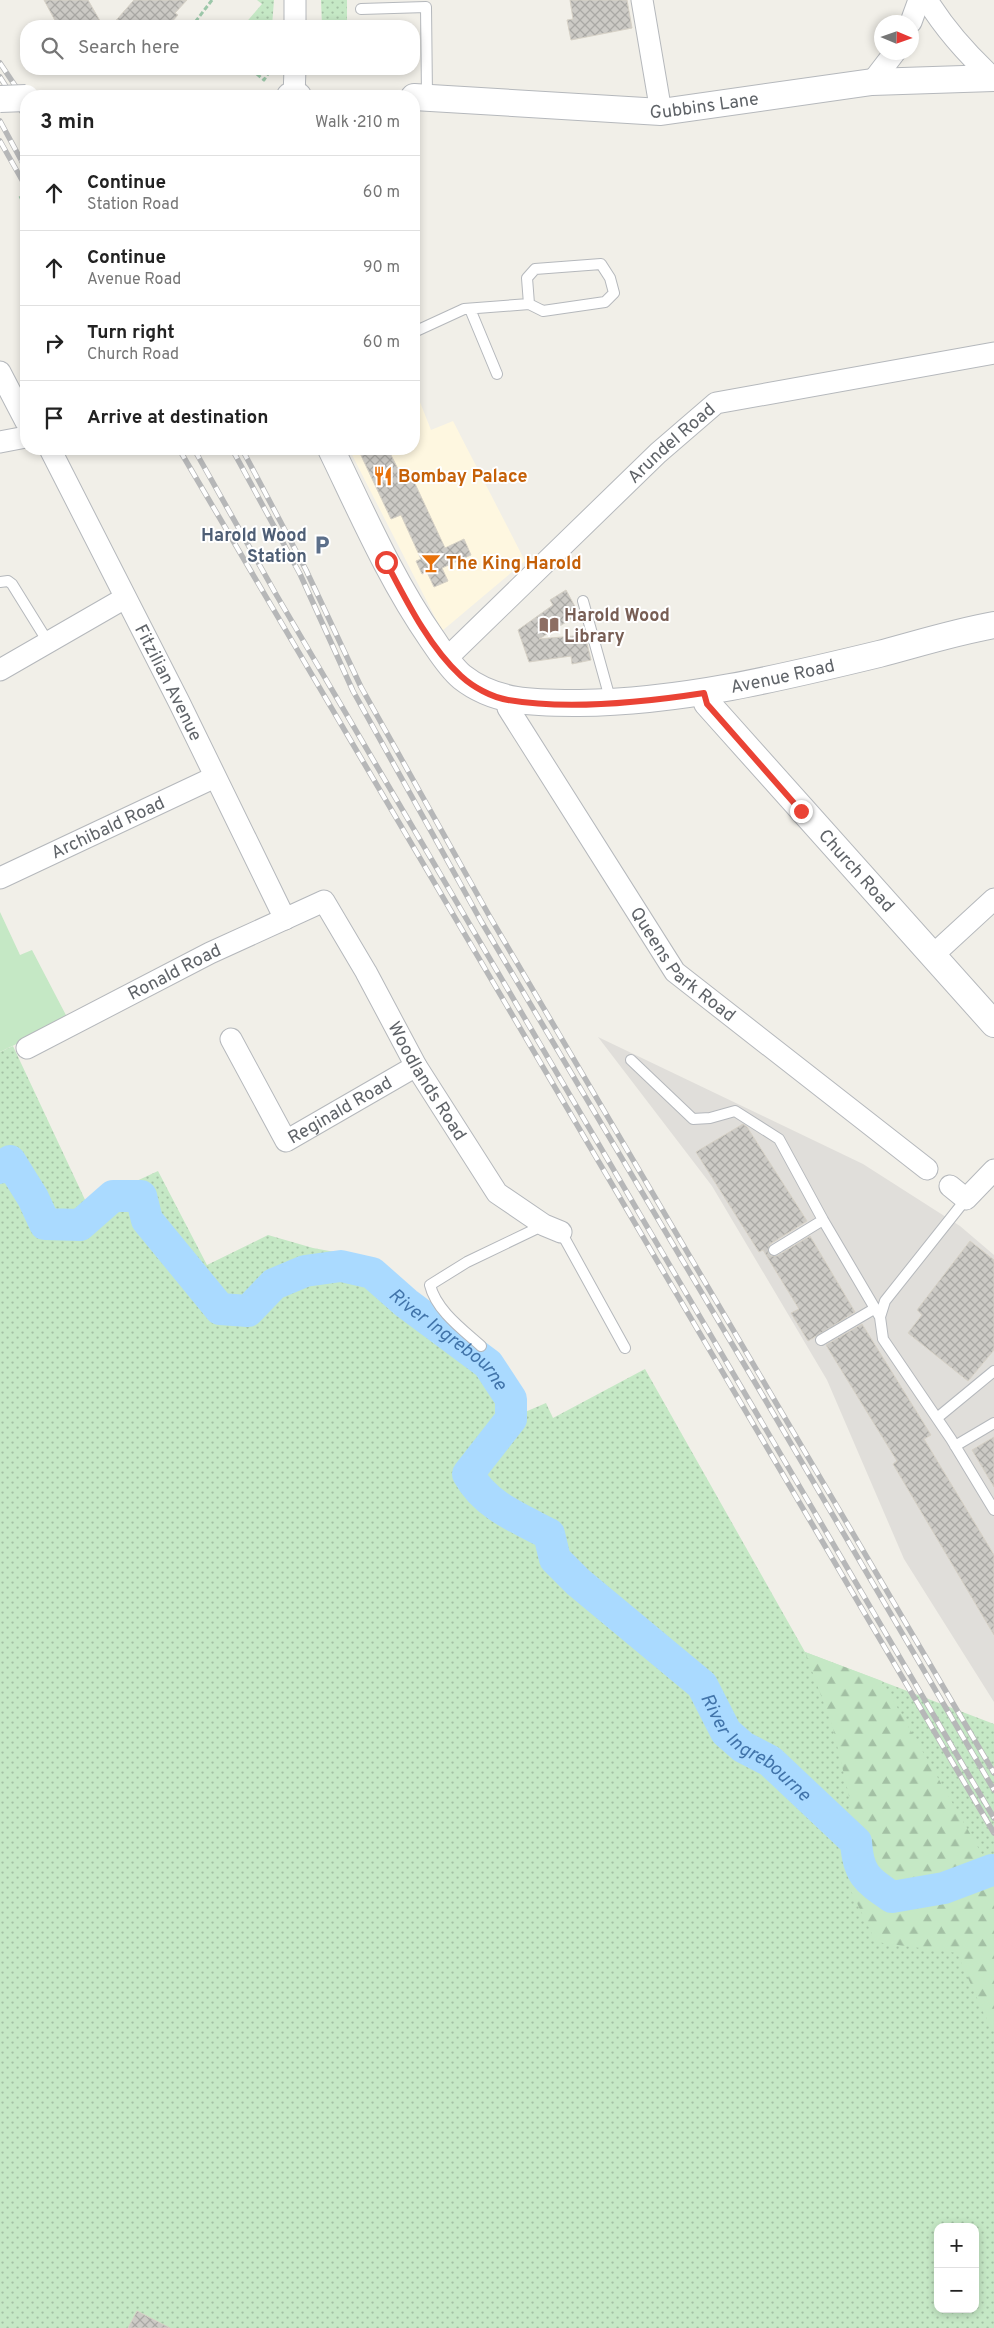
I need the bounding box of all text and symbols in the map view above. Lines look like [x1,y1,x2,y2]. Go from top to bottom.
north arrow [874,15,919,60]
search box [20,20,420,75]
icon: search [38,34,66,62]
text: Search here [78,36,180,60]
street label: Gubbins Lane [649,88,760,125]
text: 3 min [40,109,95,136]
text: Walk · 210 m [315,113,400,133]
text: Continue [87,171,166,195]
icon: ahead [40,179,68,207]
text: 60 m [363,183,400,203]
text: Station Road [87,195,179,215]
text: Continue [87,246,166,270]
icon: ahead [40,254,68,282]
text: 90 m [363,258,400,278]
text: Avenue Road [87,270,181,290]
text: Turn right [87,321,175,345]
icon: right [40,329,68,357]
text: 60 m [363,333,400,353]
text: Church Road [87,345,179,365]
street label: Arundel Road [623,399,721,489]
icon: arrive [40,404,68,432]
text: Arrive at destination [87,406,268,430]
restaurant icon: Bombay Palace [372,465,394,487]
place label: Bombay Palace [398,466,528,489]
place label: Harold Wood Station [201,525,307,569]
parking icon: Harold Wood Station [311,534,333,556]
route start [375,551,398,574]
bar icon: The King Harold [420,552,442,574]
place label: The King Harold [446,553,582,576]
place label: Harold Wood Library [564,605,670,649]
library icon: Harold Wood Library [538,614,560,636]
street label: Fitzilian Avenue [128,621,206,745]
street label: Avenue Road [729,655,837,700]
street label: Archibald Road [48,792,169,865]
route end [790,800,813,823]
street label: Church Road [812,825,899,918]
street label: Queens Park Road [624,903,740,1028]
street label: Ronald Road [124,939,225,1007]
street label: Woodlands Road [382,1018,471,1146]
street label: Reginald Road [284,1072,397,1150]
water label: River Ingrebourne [383,1284,512,1395]
water label: River Ingrebourne [694,1690,815,1807]
map controls [934,2223,979,2313]
button: + [934,2223,979,2268]
button: − [934,2268,979,2313]

